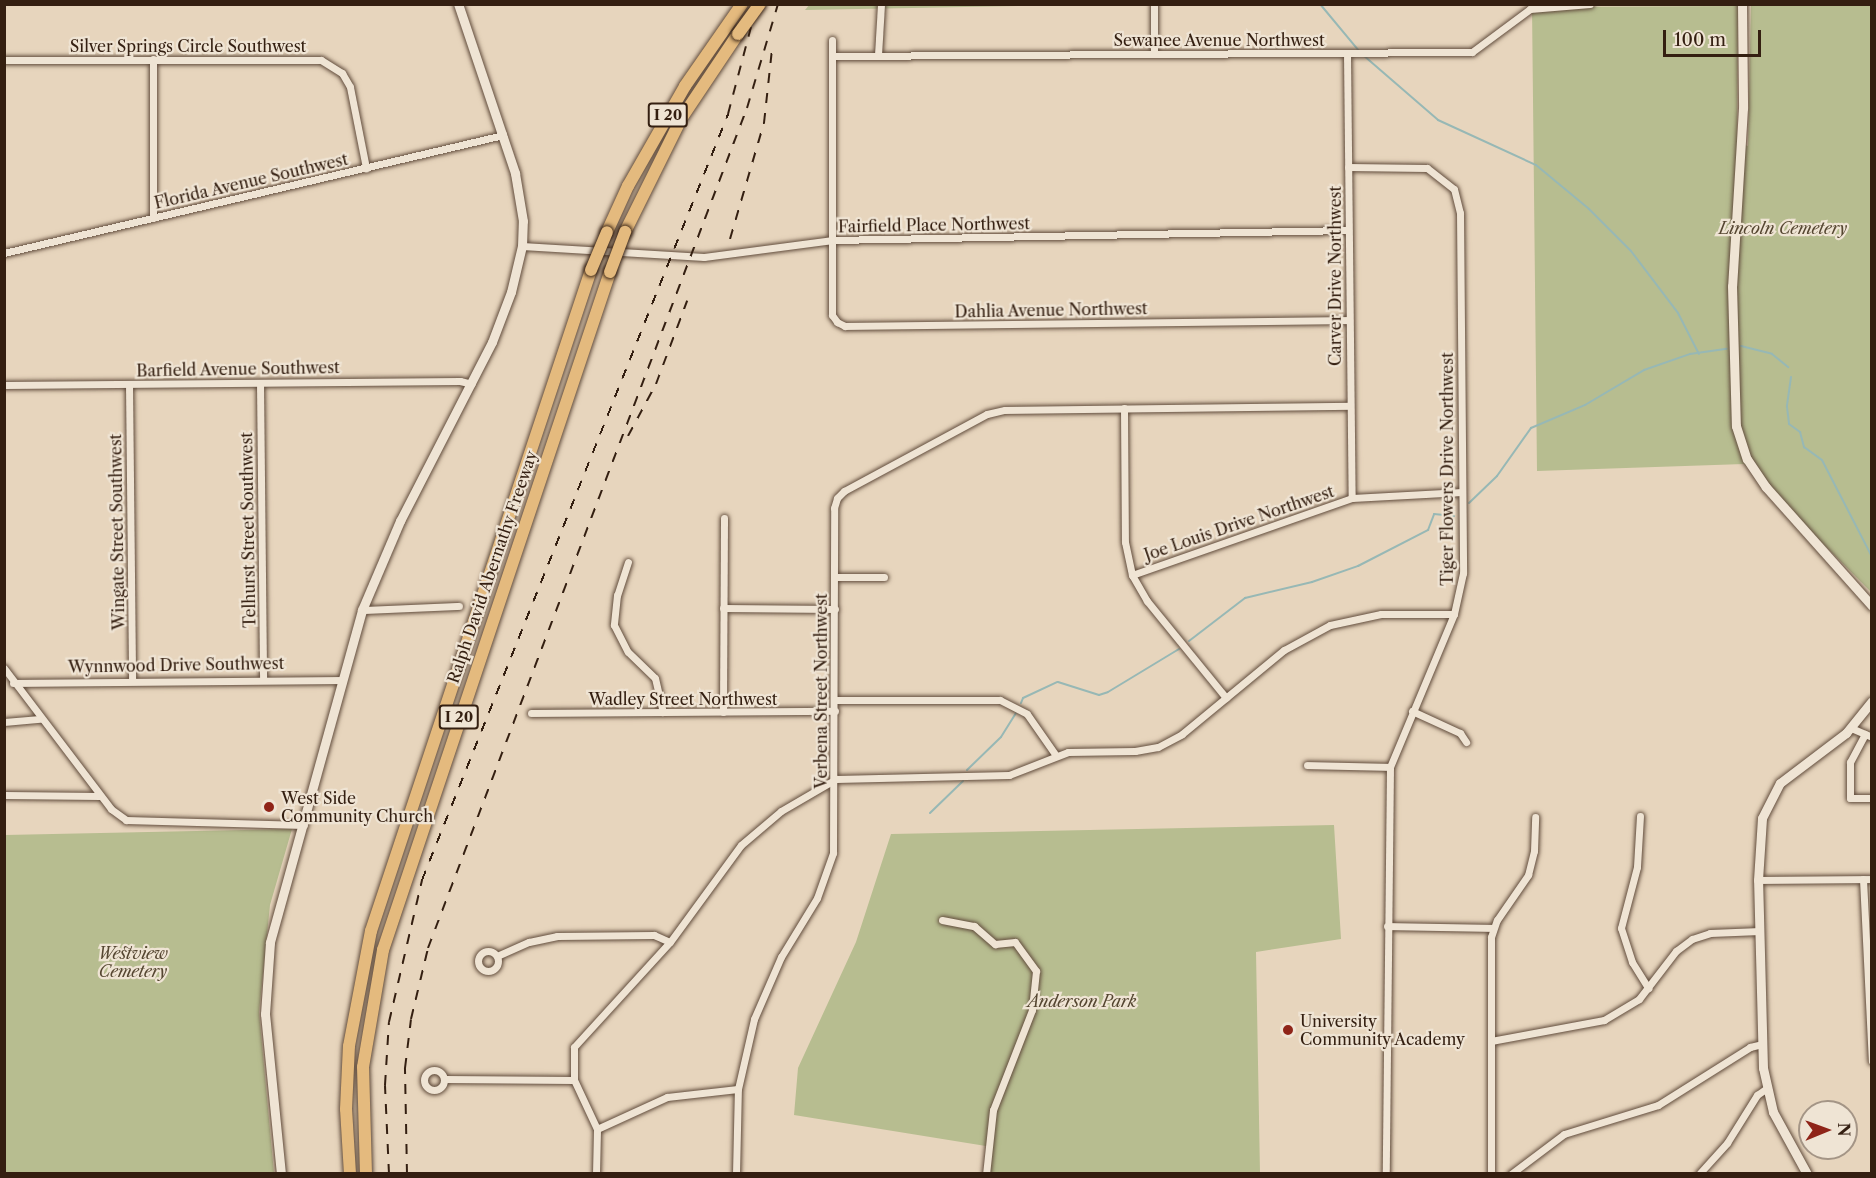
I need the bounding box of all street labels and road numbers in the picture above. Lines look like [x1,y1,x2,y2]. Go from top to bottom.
street label: Sewanee Avenue Northwest [1113,30,1325,50]
street label: Silver Springs Circle Southwest [70,36,306,56]
road number: I 20 [647,103,689,127]
street label: Florida Avenue Southwest [152,149,350,213]
street label: Carver Drive Northwest [1325,186,1345,366]
street label: Fairfield Place Northwest [838,214,1030,236]
street label: Dahlia Avenue Northwest [954,299,1148,321]
street label: Tiger Flowers Drive Northwest [1437,352,1457,586]
street label: Barfield Avenue Southwest [136,358,340,380]
street label: Telhurst Street Southwest [237,432,259,628]
street label: Wingate Street Southwest [106,434,128,630]
street label: Ralph David Abernathy Freeway [443,448,541,686]
street label: Joe Louis Drive Northwest [1142,481,1336,565]
street label: Verbena Street Northwest [811,593,831,789]
street label: Wynnwood Drive Southwest [68,654,284,676]
street label: Wadley Street Northwest [588,689,778,709]
road number: I 20 [438,705,480,729]

